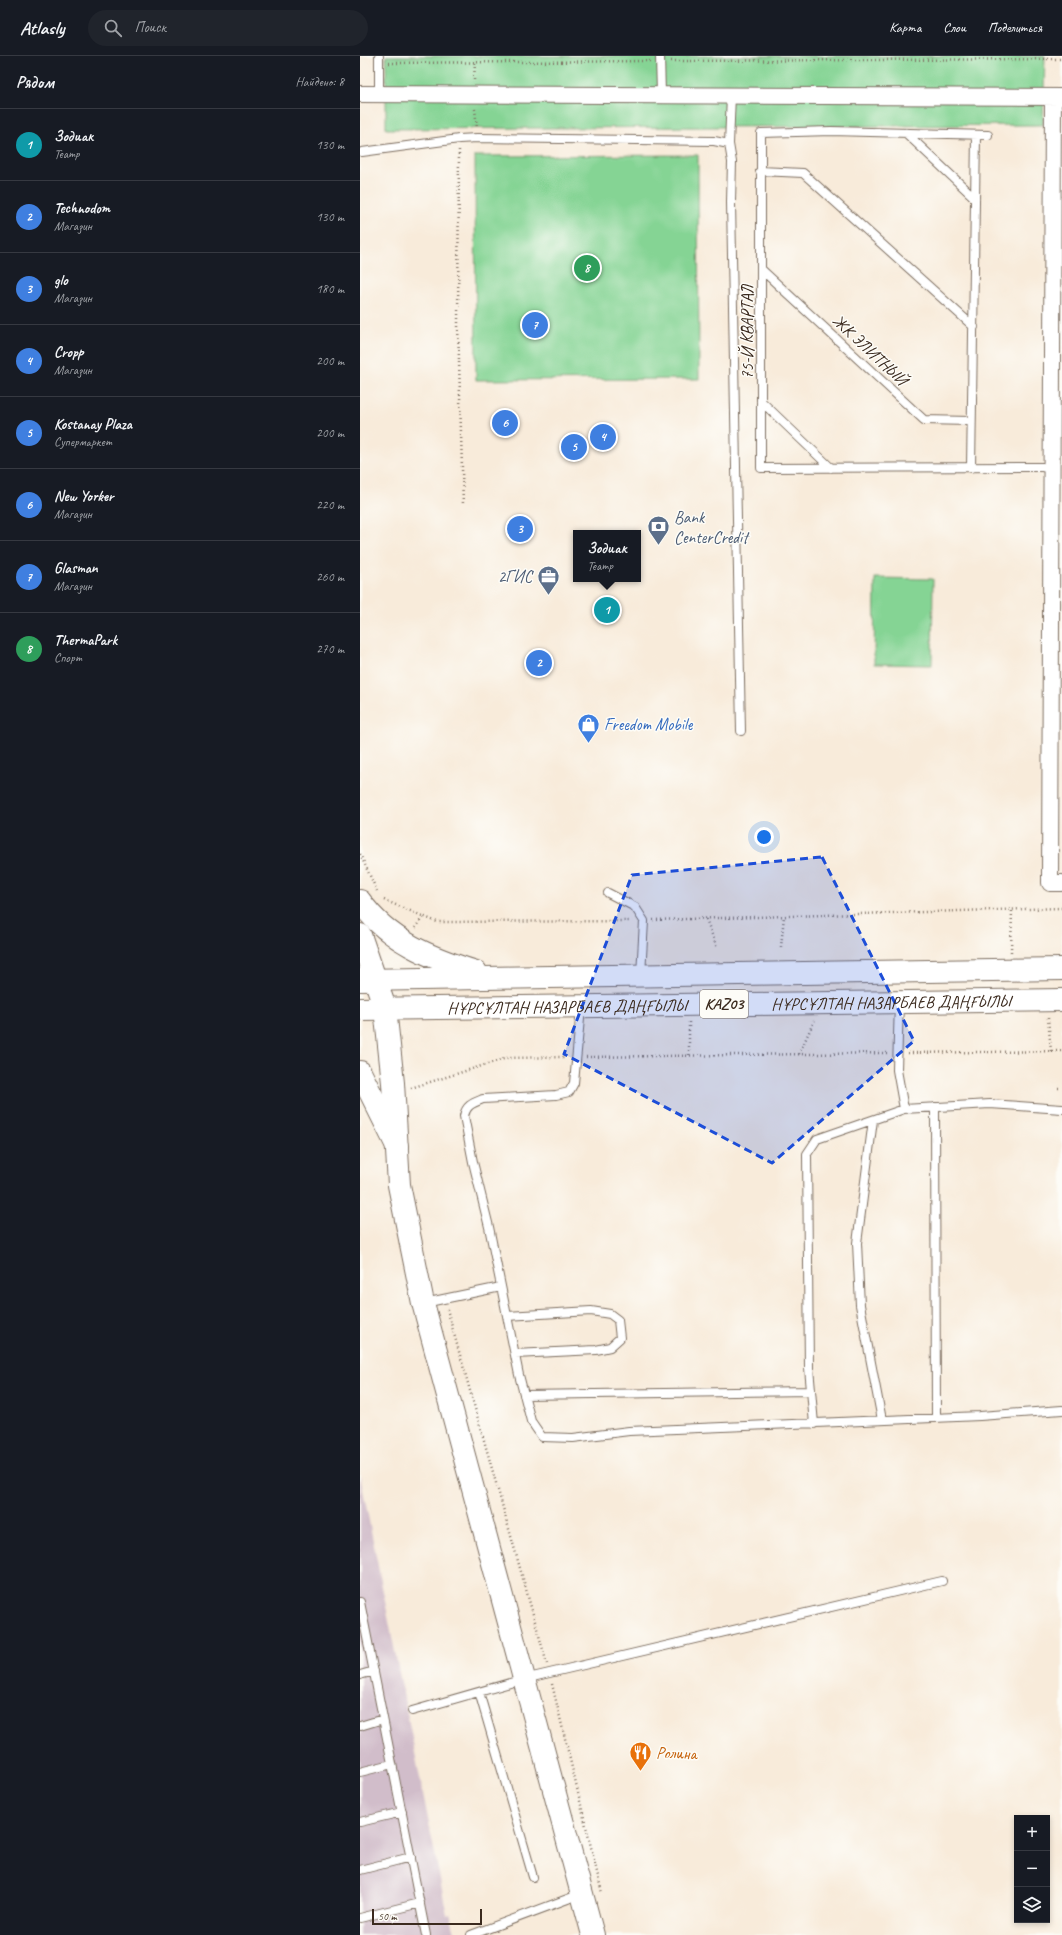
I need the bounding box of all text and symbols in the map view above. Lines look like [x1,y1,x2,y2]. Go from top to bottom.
search box [88,10,368,46]
text: Atlasly [20,16,64,40]
icon: search [102,17,124,39]
text: Поиск [134,18,166,37]
text: Карта [889,19,921,36]
text: Слои [943,19,966,36]
text: Поделиться [988,19,1042,36]
text: Рядом [16,72,54,93]
text: Найдено: 8 [296,74,344,90]
text: Зодиак [54,127,93,146]
text: 1 [26,137,32,153]
text: 130 m [316,137,344,153]
text: Театр [54,146,80,162]
text: Technodom [54,199,110,218]
text: 2 [26,209,32,225]
text: 130 m [316,209,344,225]
text: Магазин [54,218,92,234]
pin: 8 [574,253,600,283]
text: glo [54,271,68,290]
text: 3 [26,281,32,297]
text: 180 m [316,281,344,297]
street label: 75-Й КВАРТАЛ [737,283,758,379]
text: Магазин [54,290,92,306]
pin: 7 [522,310,548,340]
street label: ЖК ЭЛИТНЫЙ [828,310,914,392]
text: Cropp [54,343,83,362]
text: 4 [26,353,32,369]
text: 200 m [316,353,344,369]
text: Магазин [54,362,92,378]
pin: 6 [492,408,518,438]
text: Kostanay Plaza [54,415,132,434]
pin: 4 [590,422,616,452]
text: 5 [26,425,32,441]
text: 200 m [316,425,344,441]
pin: 5 [561,432,587,462]
text: Супермаркет [54,434,112,450]
text: New Yorker [54,487,113,506]
text: 6 [26,497,32,513]
text: 220 m [316,497,344,513]
text: Магазин [54,506,92,522]
place label: Bank CenterCredit [674,507,750,548]
pin: 3 [507,514,533,544]
bank icon: Bank CenterCredit [646,514,672,547]
popup [573,530,641,582]
text: Зодиак [587,539,627,558]
text: Театр [587,558,613,574]
text: Glasman [54,559,98,578]
office icon: 2ГИС [535,563,561,596]
place label: 2ГИС [498,566,535,587]
text: 7 [26,569,32,585]
text: 260 m [316,569,344,585]
text: Магазин [54,578,92,594]
pin: 1 [594,595,620,625]
text: ThermaPark [54,631,117,650]
text: 8 [26,641,32,657]
text: 270 m [316,641,344,657]
pin: 2 [526,648,552,678]
text: Спорт [54,650,82,666]
shop icon: Freedom Mobile [575,711,601,744]
place label: Freedom Mobile [604,714,694,735]
your location [754,827,774,847]
road number: KАZ03 [700,990,748,1018]
street label: НҰРСҰЛТАН НАЗАРБАЕВ ДАҢҒЫЛЫ [771,990,1014,1014]
street label: НҰРСҰЛТАН НАЗАРБАЕВ ДАҢҒЫЛЫ [447,994,690,1018]
restaurant icon: Ролина [627,1740,653,1773]
place label: Ролина [656,1743,699,1764]
map controls [1014,1815,1050,1923]
button: + [1014,1815,1050,1851]
button: − [1014,1851,1050,1887]
button: layers [1014,1887,1050,1923]
scale bar [372,1907,482,1926]
text: 50 m [378,1909,397,1923]

